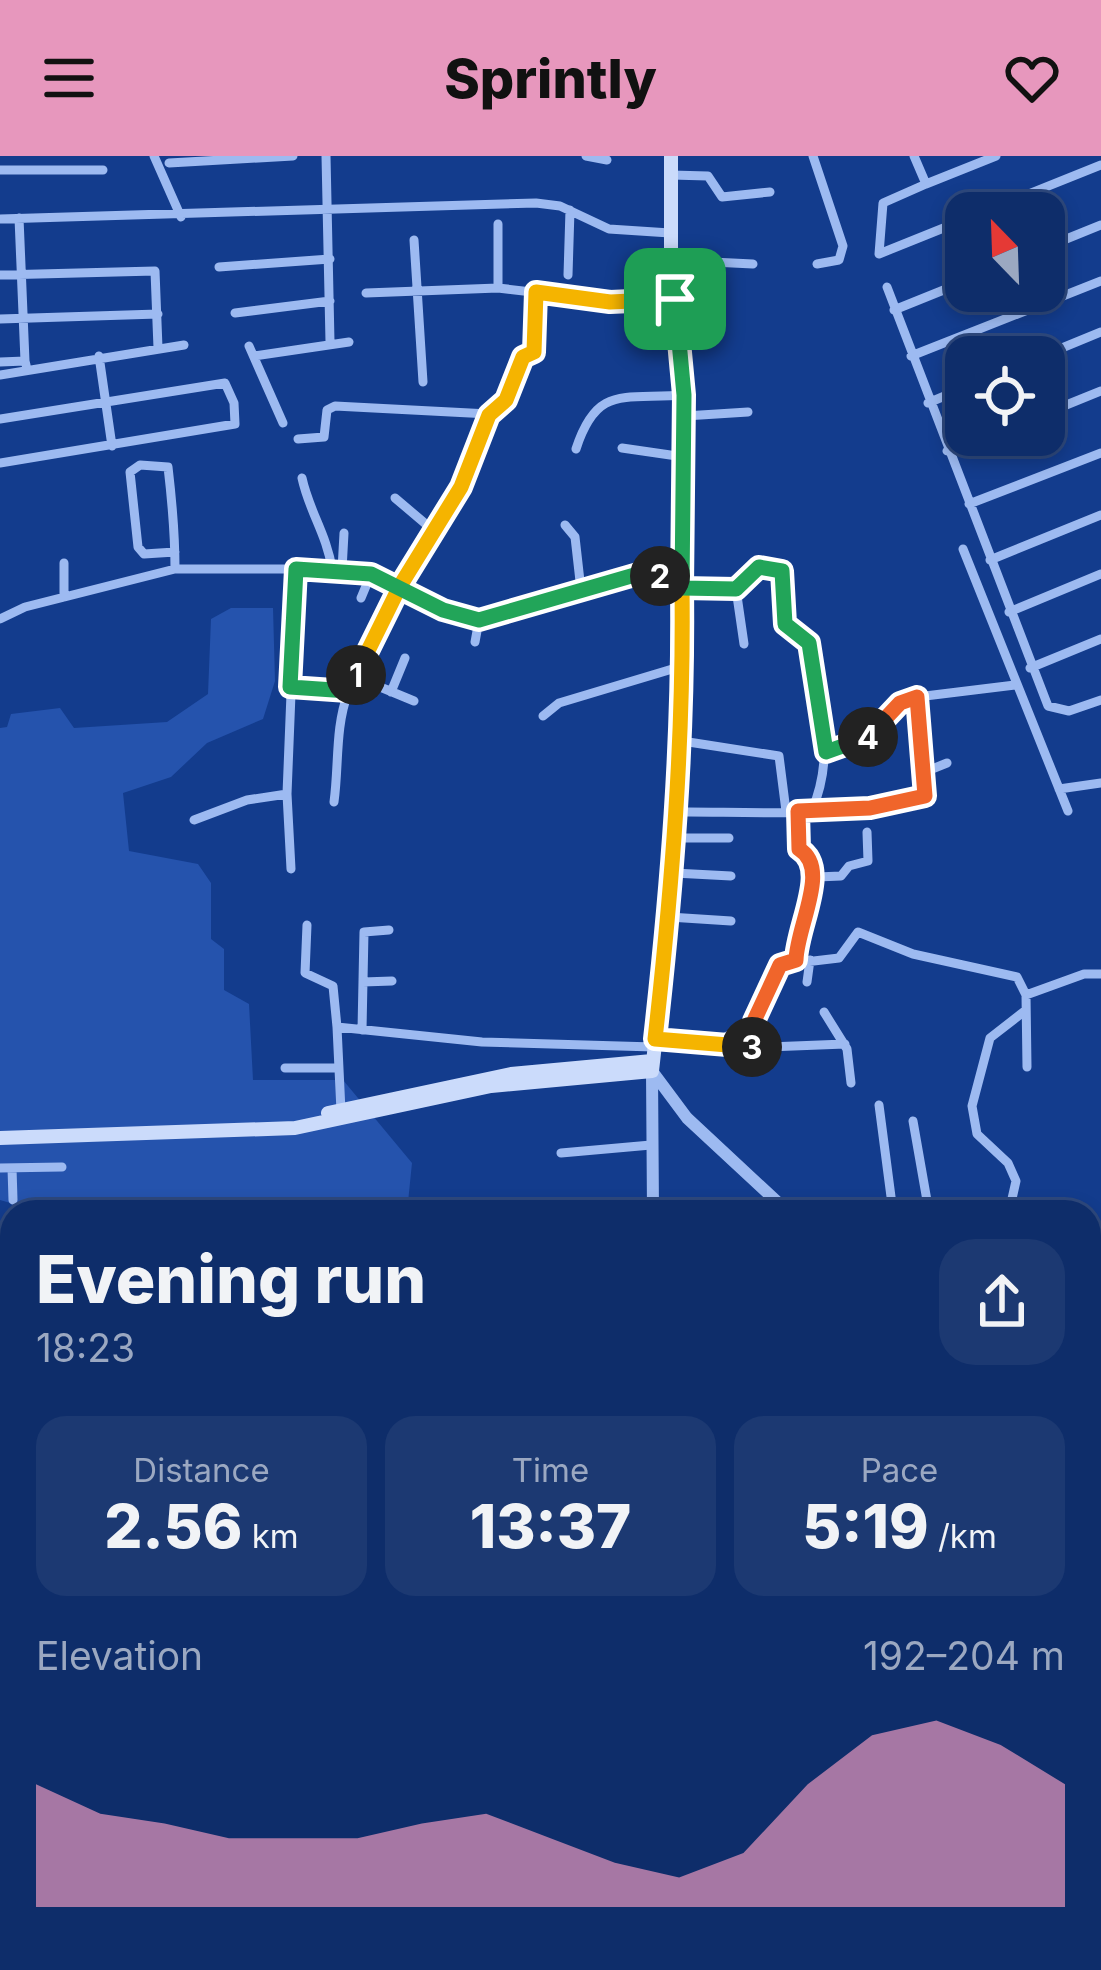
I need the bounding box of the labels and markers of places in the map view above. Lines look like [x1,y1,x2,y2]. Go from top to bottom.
pin [624,248,726,350]
pin: 2 [630,546,690,606]
pin: 1 [326,645,386,705]
pin: 4 [838,707,898,767]
pin: 3 [722,1017,782,1077]

